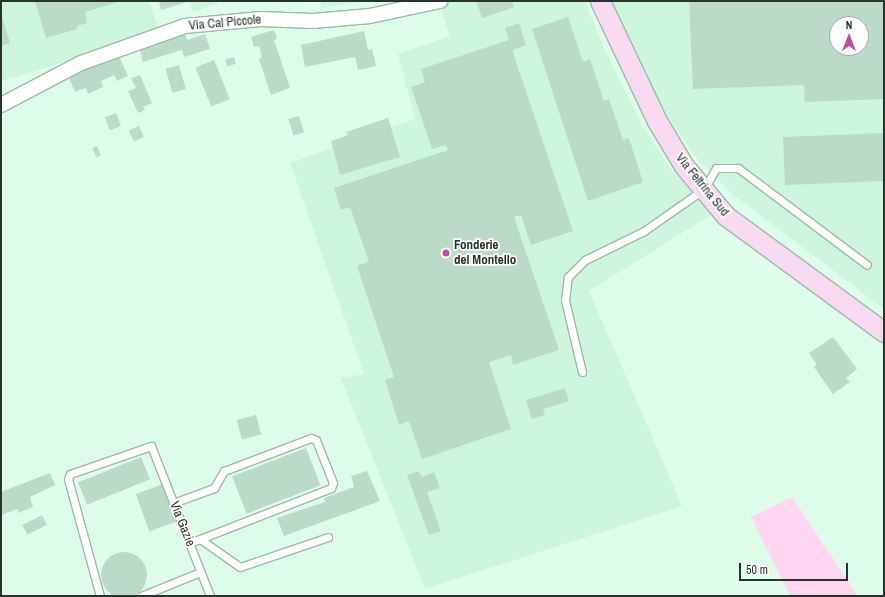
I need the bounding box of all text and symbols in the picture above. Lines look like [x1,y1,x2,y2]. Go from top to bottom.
street label: Via Cal Piccole [188,12,262,34]
north arrow [829,16,869,56]
text: N [846,18,852,32]
street label: Via Feltrina Sud [672,150,732,220]
place label: Fonderie del Montello [454,238,516,269]
marker: Fonderie del Montello [441,248,451,258]
street label: Via Gazie [166,499,198,549]
scale bar [741,555,850,581]
text: 50 m [746,562,768,578]

